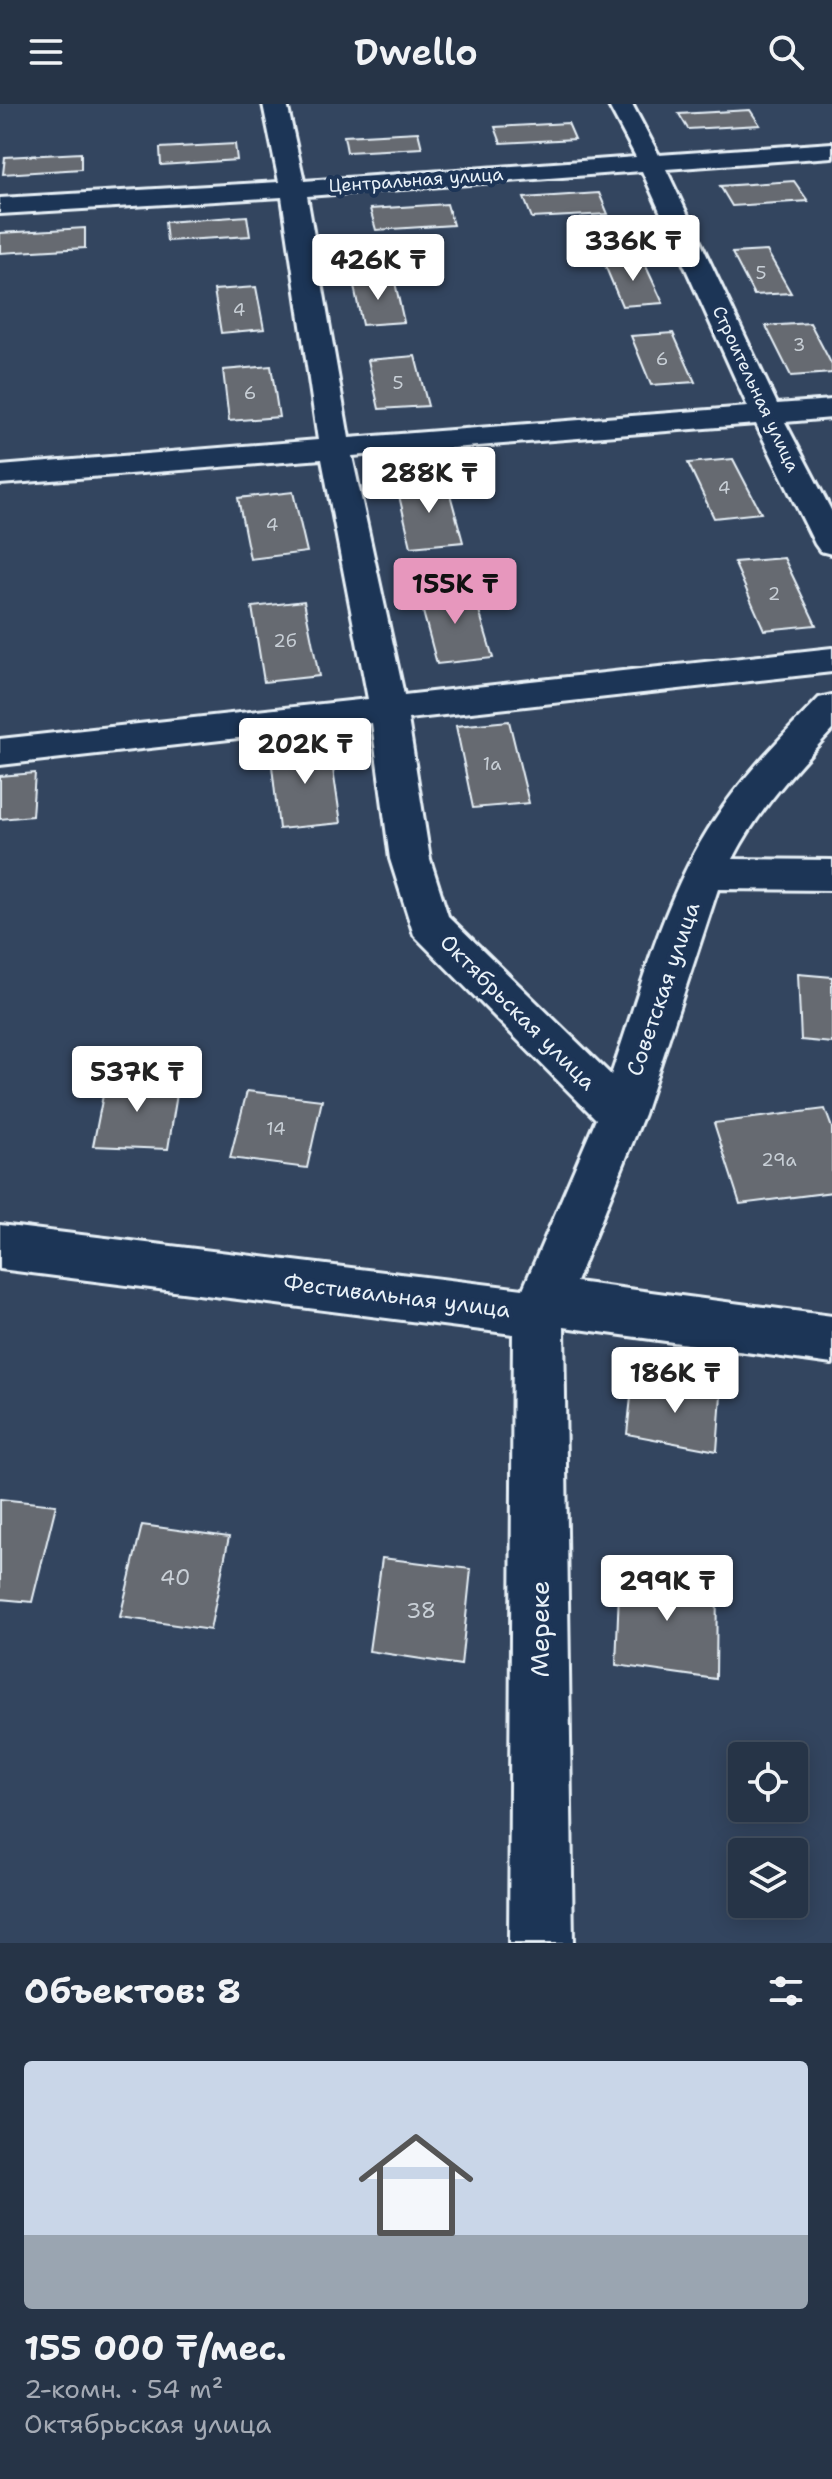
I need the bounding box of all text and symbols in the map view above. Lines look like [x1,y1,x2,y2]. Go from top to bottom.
text: Dwello [354,28,478,77]
icon: menu [24,30,68,74]
icon: search [764,30,808,74]
street label: Центральная улица [328,162,504,198]
pin: 336K ₸ [568,215,698,283]
text: 336K ₸ [585,223,681,258]
pin: 426K ₸ [313,234,443,302]
text: 426K ₸ [330,242,426,277]
house number: 5 [755,261,767,285]
house number: 4 [233,298,245,322]
street label: Строительная улица [707,302,805,476]
house number: 3 [793,333,805,357]
house number: 6 [656,347,668,371]
house number: 5 [392,371,404,395]
house number: 6 [244,381,256,405]
pin: 288K ₸ [364,447,494,515]
text: 288K ₸ [380,455,478,490]
house number: 4 [718,476,730,500]
house number: 4 [266,513,278,537]
pin: 155K ₸ [390,558,520,626]
text: 155K ₸ [412,566,498,601]
house number: 2 [768,582,780,606]
house number: 2б [273,629,297,653]
pin: 202K ₸ [240,718,370,786]
text: 202K ₸ [257,726,353,761]
house number: 1а [483,752,501,776]
street label: Советская улица [620,898,706,1080]
street label: Октябрьская улица [434,928,603,1097]
pin: 537K ₸ [72,1046,202,1114]
text: 537K ₸ [90,1054,184,1089]
house number: 14 [266,1117,286,1141]
house number: 29а [761,1148,797,1172]
street label: Фестивальная улица [282,1268,512,1324]
pin: 186K ₸ [610,1347,740,1415]
text: 186K ₸ [630,1355,720,1390]
pin: 299K ₸ [602,1555,732,1623]
house number: 40 [160,1563,190,1592]
text: 299K ₸ [619,1563,715,1598]
street label: Мереке [522,1580,557,1678]
house number: 38 [406,1596,436,1625]
map controls [728,1742,808,1918]
button: locate [728,1742,808,1822]
button: layers [728,1838,808,1918]
text: Объектов: 8 [24,1968,241,2014]
icon: filters [764,1969,808,2013]
icon: home [344,2113,488,2257]
text: 155 000 ₸/мес. [24,2325,287,2371]
text: 2-комн. · 54 m² [24,2371,224,2406]
text: Октябрьская улица [24,2406,271,2441]

